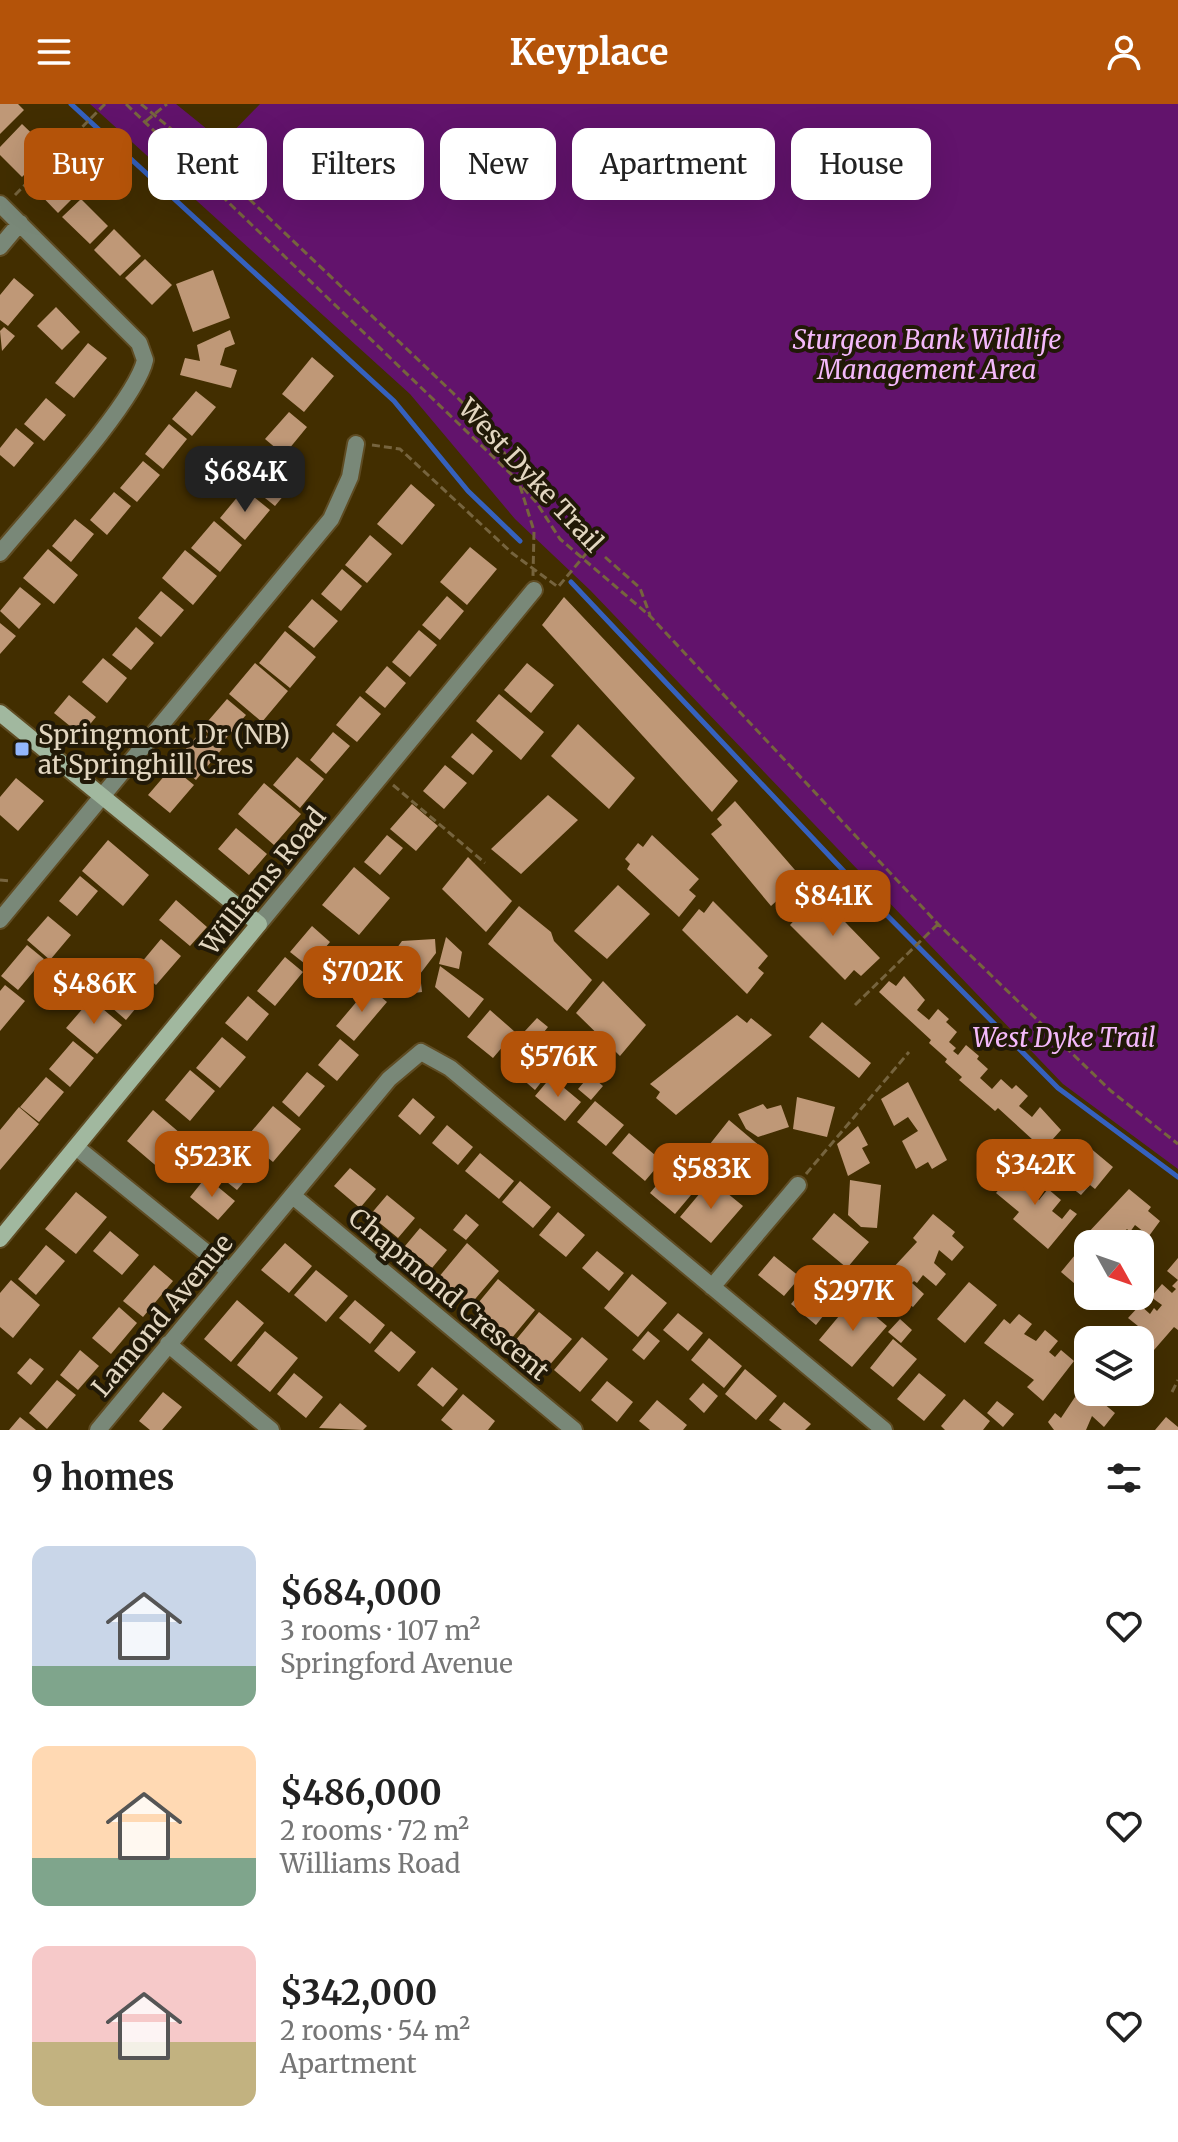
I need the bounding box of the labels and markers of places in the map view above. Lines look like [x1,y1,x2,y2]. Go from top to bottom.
pin: $684K [189,446,301,514]
place label: Springmont Dr (NB) at Springhill Cres [38,718,290,781]
marker: Springmont Dr (NB) at Springhill Cres [13,740,31,758]
pin: $841K [777,870,889,938]
pin: $702K [306,946,418,1014]
pin: $486K [38,958,150,1026]
pin: $576K [502,1031,614,1099]
pin: $523K [156,1131,268,1199]
pin: $342K [979,1139,1091,1207]
pin: $583K [655,1143,767,1211]
pin: $297K [797,1265,909,1333]

